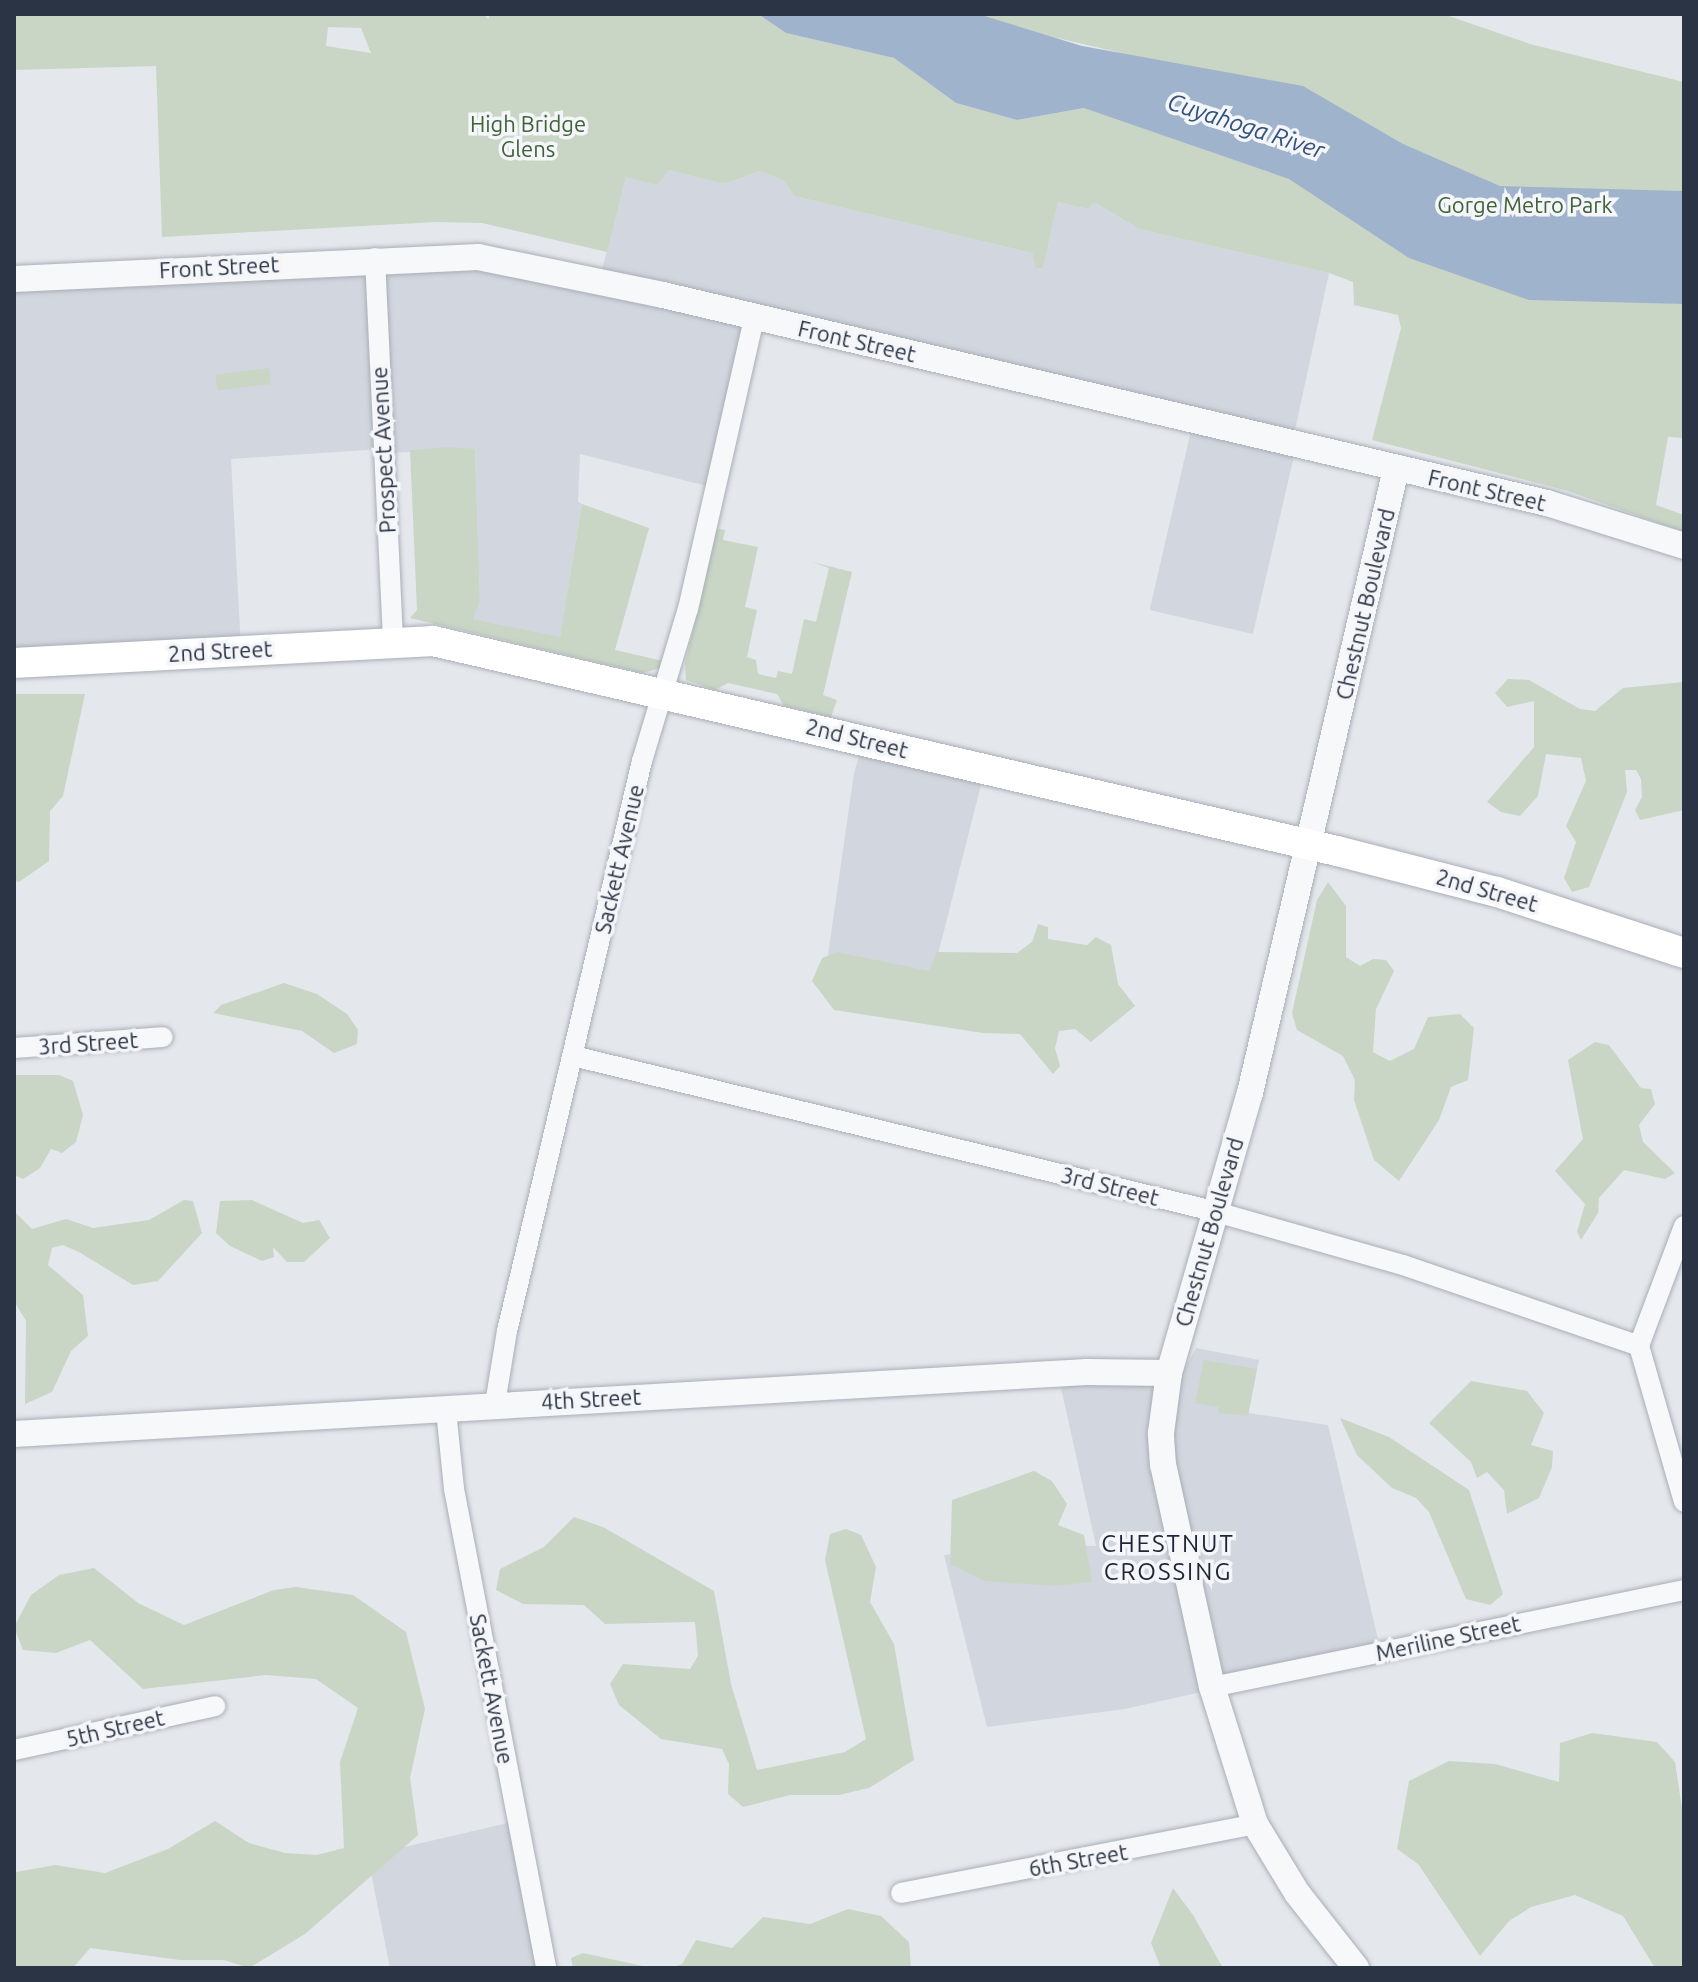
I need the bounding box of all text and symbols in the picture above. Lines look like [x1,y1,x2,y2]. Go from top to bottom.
water label: Cuyahoga River [1164,87,1328,165]
park label: High Bridge Glens [470,110,586,162]
park label: Gorge Metro Park [1437,192,1613,218]
street label: Front Street [158,251,280,283]
street label: Front Street [796,315,918,367]
street label: Prospect Avenue [365,366,401,534]
street label: Front Street [1426,464,1548,516]
street label: Chestnut Boulevard [1330,506,1400,702]
street label: 2nd Street [167,635,273,667]
street label: 2nd Street [803,713,911,763]
street label: Sackett Avenue [589,782,649,936]
street label: 2nd Street [1433,863,1541,917]
street label: 3rd Street [37,1026,139,1060]
street label: Chestnut Boulevard [1169,1134,1249,1330]
street label: 3rd Street [1058,1161,1162,1211]
street label: 4th Street [540,1383,642,1415]
district label: CHESTNUT CROSSING [1101,1530,1235,1586]
street label: Meriline Street [1373,1610,1523,1666]
street label: Sackett Avenue [465,1612,519,1766]
street label: 5th Street [63,1704,167,1752]
street label: 6th Street [1026,1838,1130,1882]

